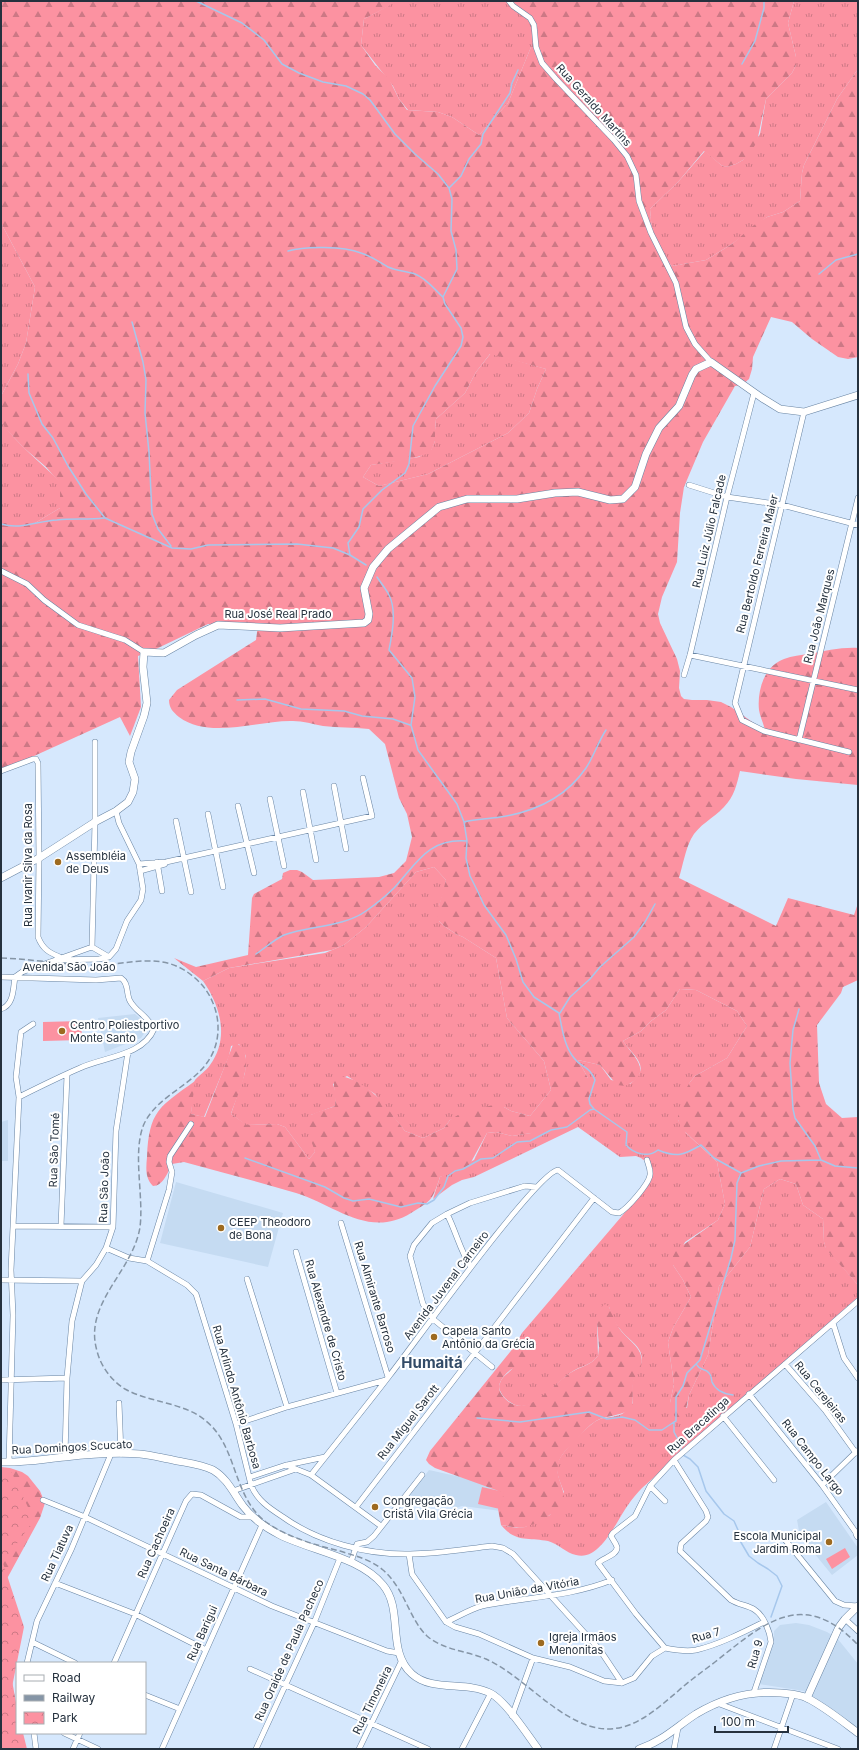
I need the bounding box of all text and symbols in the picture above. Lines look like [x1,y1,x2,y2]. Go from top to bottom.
street label: Rua Geraldo Martins [553,61,635,149]
street label: Rua Luiz Júlio Falcade [689,473,729,589]
street label: Rua Bertoldo Ferreira Maier [733,493,781,635]
street label: Rua João Marques [800,567,838,665]
street label: Rua José Real Prado [224,607,332,621]
street label: Rua Ivanir Silva da Rosa [21,803,35,927]
place label: Assembléia de Deus [66,849,126,876]
marker: Assembléia de Deus [53,857,63,867]
street label: Avenida São João [22,960,116,974]
place label: Centro Poliestportivo Monte Santo [70,1018,180,1045]
marker: Centro Poliestportivo Monte Santo [57,1026,67,1036]
street label: Rua São Tomé [46,1112,62,1188]
street label: Rua São João [96,1151,112,1223]
place label: CEEP Theodoro de Bona [229,1215,311,1242]
marker: CEEP Theodoro de Bona [216,1223,226,1233]
street label: Avenida Juvenal Carneiro [400,1228,492,1342]
street label: Rua Almirante Barroso [351,1240,399,1355]
street label: Rua Alexandre de Cristo [302,1258,350,1383]
street label: Rua Arlindo Antônio Barbosa [210,1323,264,1471]
place label: Capela Santo Antônio da Grécia [442,1324,535,1351]
marker: Capela Santo Antônio da Grécia [429,1332,439,1342]
district label: Humaitá [401,1353,463,1372]
street label: Rua Cerejeiras [792,1358,850,1426]
street label: Rua Miguel Sarott [374,1381,442,1462]
street label: Rua Bracatinga [664,1393,732,1457]
street label: Rua Campo Largo [779,1416,847,1498]
street label: Rua Domingos Scucato [11,1437,133,1457]
place label: Congregação Cristã Vila Grécia [383,1494,473,1521]
marker: Congregação Cristã Vila Grécia [370,1502,380,1512]
street label: Rua Cachoeira [134,1506,178,1580]
street label: Rua Tiatuva [38,1522,76,1584]
place label: Escola Municipal Jardim Roma [734,1529,821,1556]
marker: Escola Municipal Jardim Roma [824,1537,834,1547]
street label: Rua Santa Bárbara [178,1545,270,1599]
street label: Rua União da Vitória [474,1574,580,1606]
street label: Rua Oraide de Paula Pacheco [251,1577,327,1723]
street label: Rua Barigui [184,1603,220,1663]
street label: Rua 7 [690,1624,722,1646]
place label: Igreja Irmãos Menonitas [549,1630,617,1657]
marker: Igreja Irmãos Menonitas [536,1638,546,1648]
street label: Rua 9 [744,1638,766,1670]
legend [16,1662,146,1734]
street label: Rua Timoneira [349,1663,395,1737]
text: Road [52,1670,81,1685]
text: Railway [52,1690,96,1705]
scale bar [715,1708,788,1734]
text: Park [52,1710,78,1725]
text: 100 m [721,1714,755,1729]

